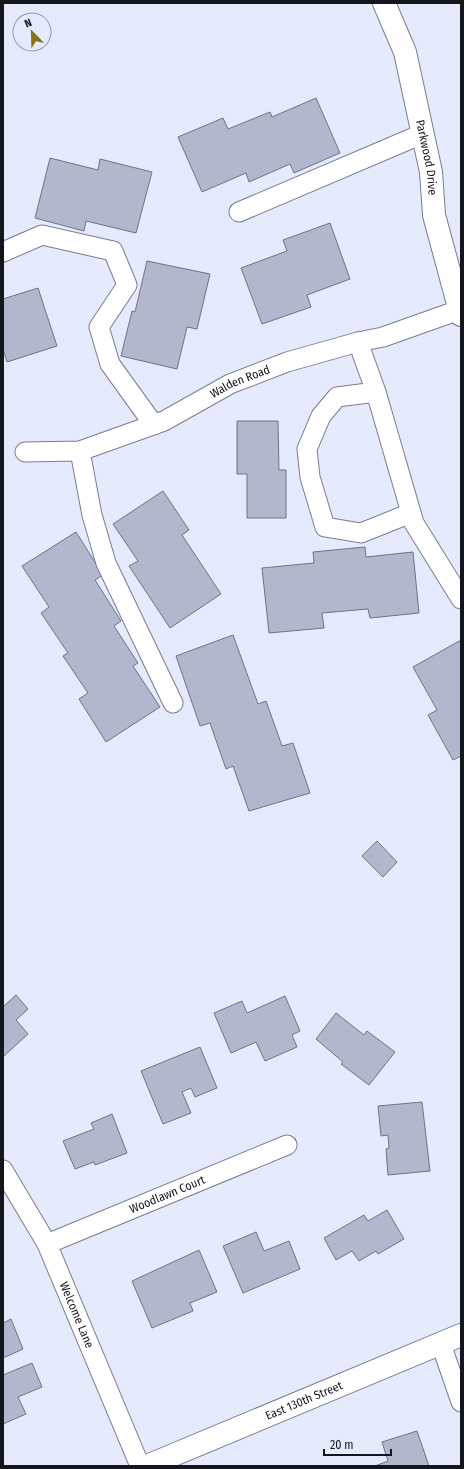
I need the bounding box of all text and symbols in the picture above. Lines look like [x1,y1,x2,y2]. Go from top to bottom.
north arrow [12,12,52,52]
text: N [23,16,34,31]
street label: Parkwood Drive [413,118,440,196]
street label: Walden Road [208,362,272,401]
street label: Woodlawn Court [127,1173,207,1216]
street label: Welcome Lane [57,1280,97,1350]
street label: East 130th Street [263,1378,345,1423]
scale bar [324,1431,391,1457]
text: 20 m [330,1438,354,1452]

